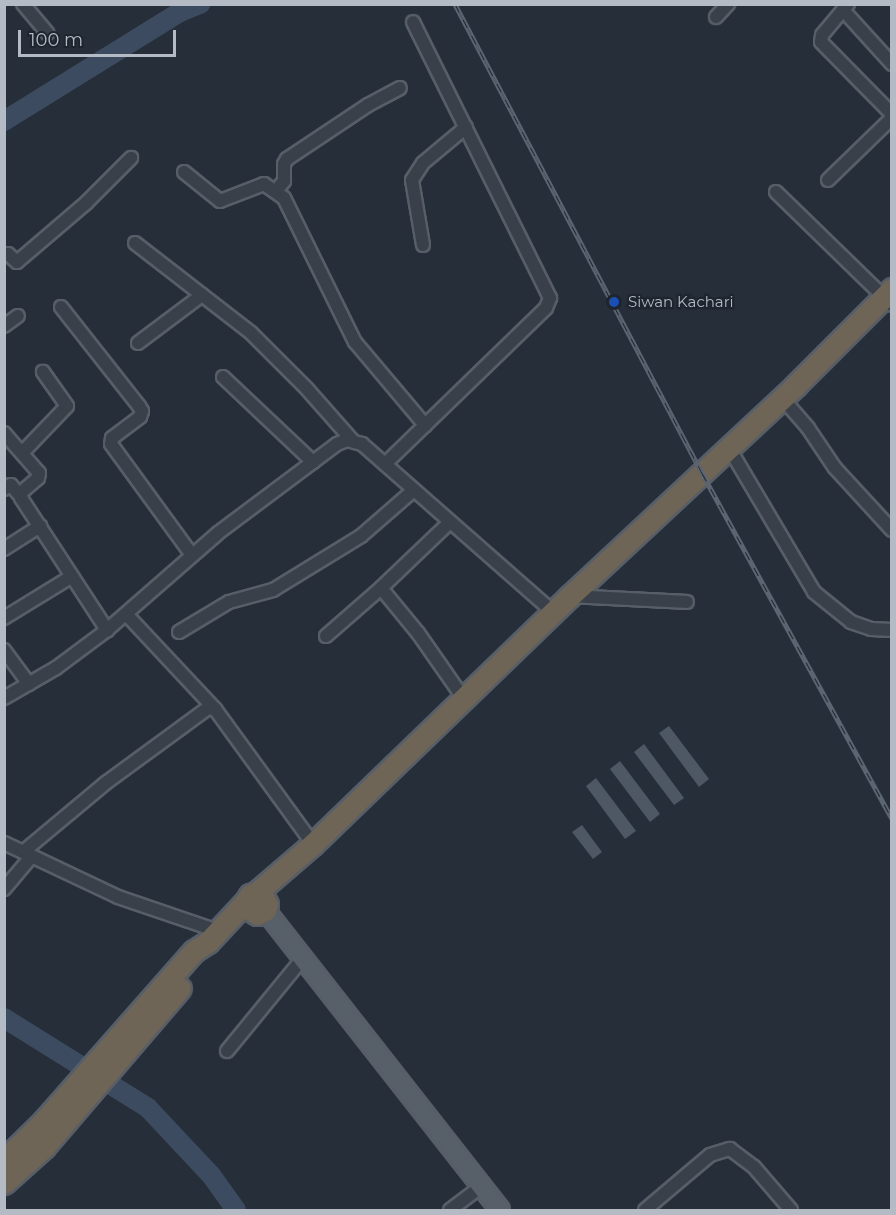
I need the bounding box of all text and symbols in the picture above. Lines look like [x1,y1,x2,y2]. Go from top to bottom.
scale bar [21,18,178,56]
text: 100 m [29,29,83,51]
marker: Siwan Kachari [605,293,623,311]
place label: Siwan Kachari [628,293,734,311]

